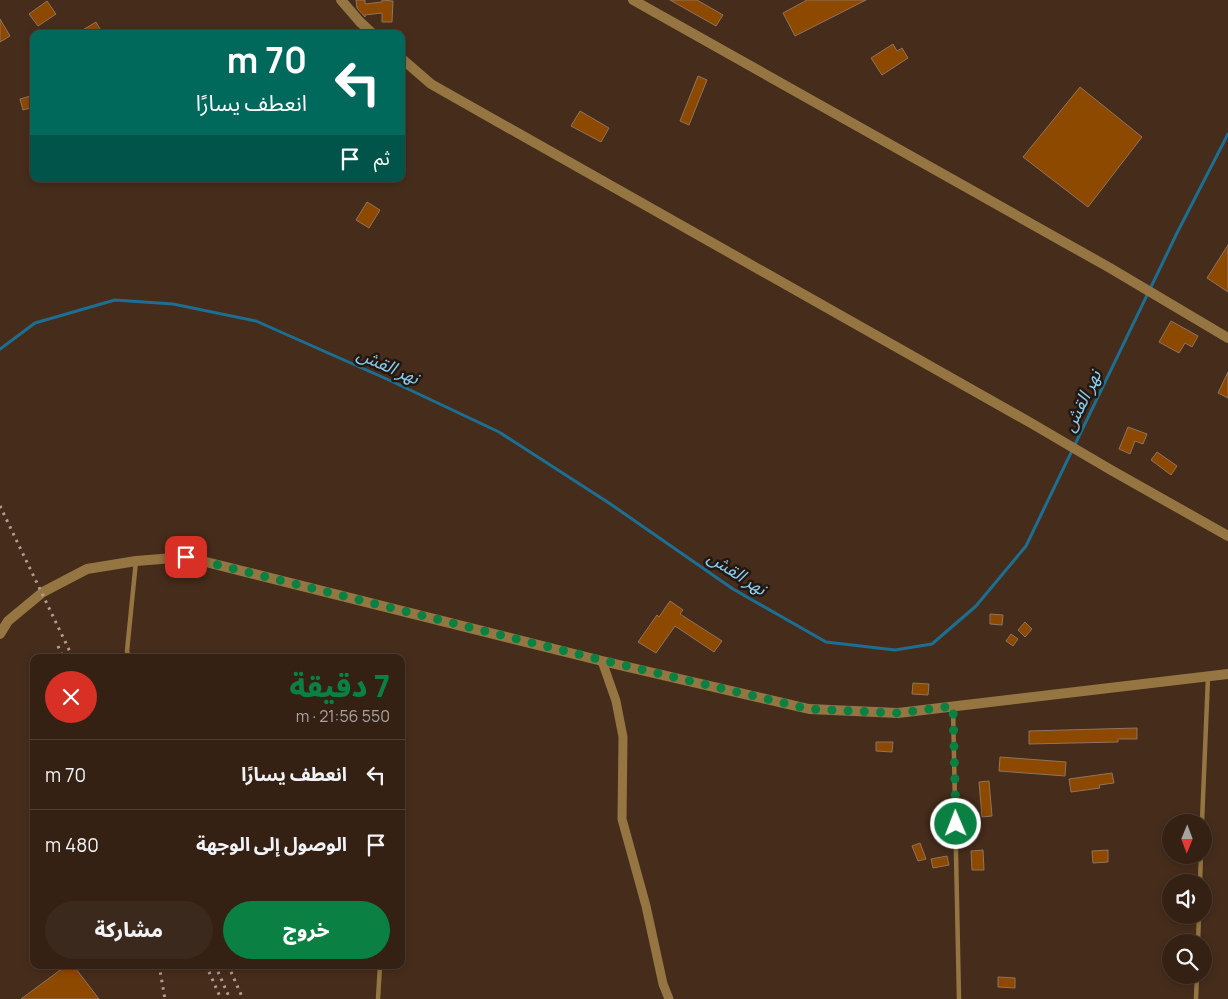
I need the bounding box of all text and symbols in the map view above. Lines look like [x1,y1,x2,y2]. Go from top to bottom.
text: 70 m [227,36,307,84]
icon: left [325,50,390,115]
text: انعطف يسارًا [196,88,307,118]
icon: arrive [336,145,364,173]
text: ثم [374,145,390,171]
water label: نهر القش [354,341,425,390]
water label: نهر القش [1056,364,1107,435]
pin [165,536,207,578]
icon: arrive [172,543,200,571]
water label: نهر القش [704,544,773,601]
text: 7 دقيقة [289,665,390,706]
button: close [45,671,97,723]
text: 550 m · 21:56 [296,705,390,727]
text: انعطف يسارًا [241,761,347,787]
icon: left [362,761,390,789]
text: 70 m [45,762,86,788]
position arrow [929,797,981,849]
north arrow [1162,814,1212,864]
map controls [1162,814,1212,984]
text: الوصول إلى الوجهة [196,831,347,857]
icon: arrive [362,831,390,859]
text: 480 m [45,832,99,858]
button: sound [1162,874,1212,924]
button: مشاركة [45,901,213,959]
button: خروج [223,901,390,959]
button: search [1162,934,1212,984]

